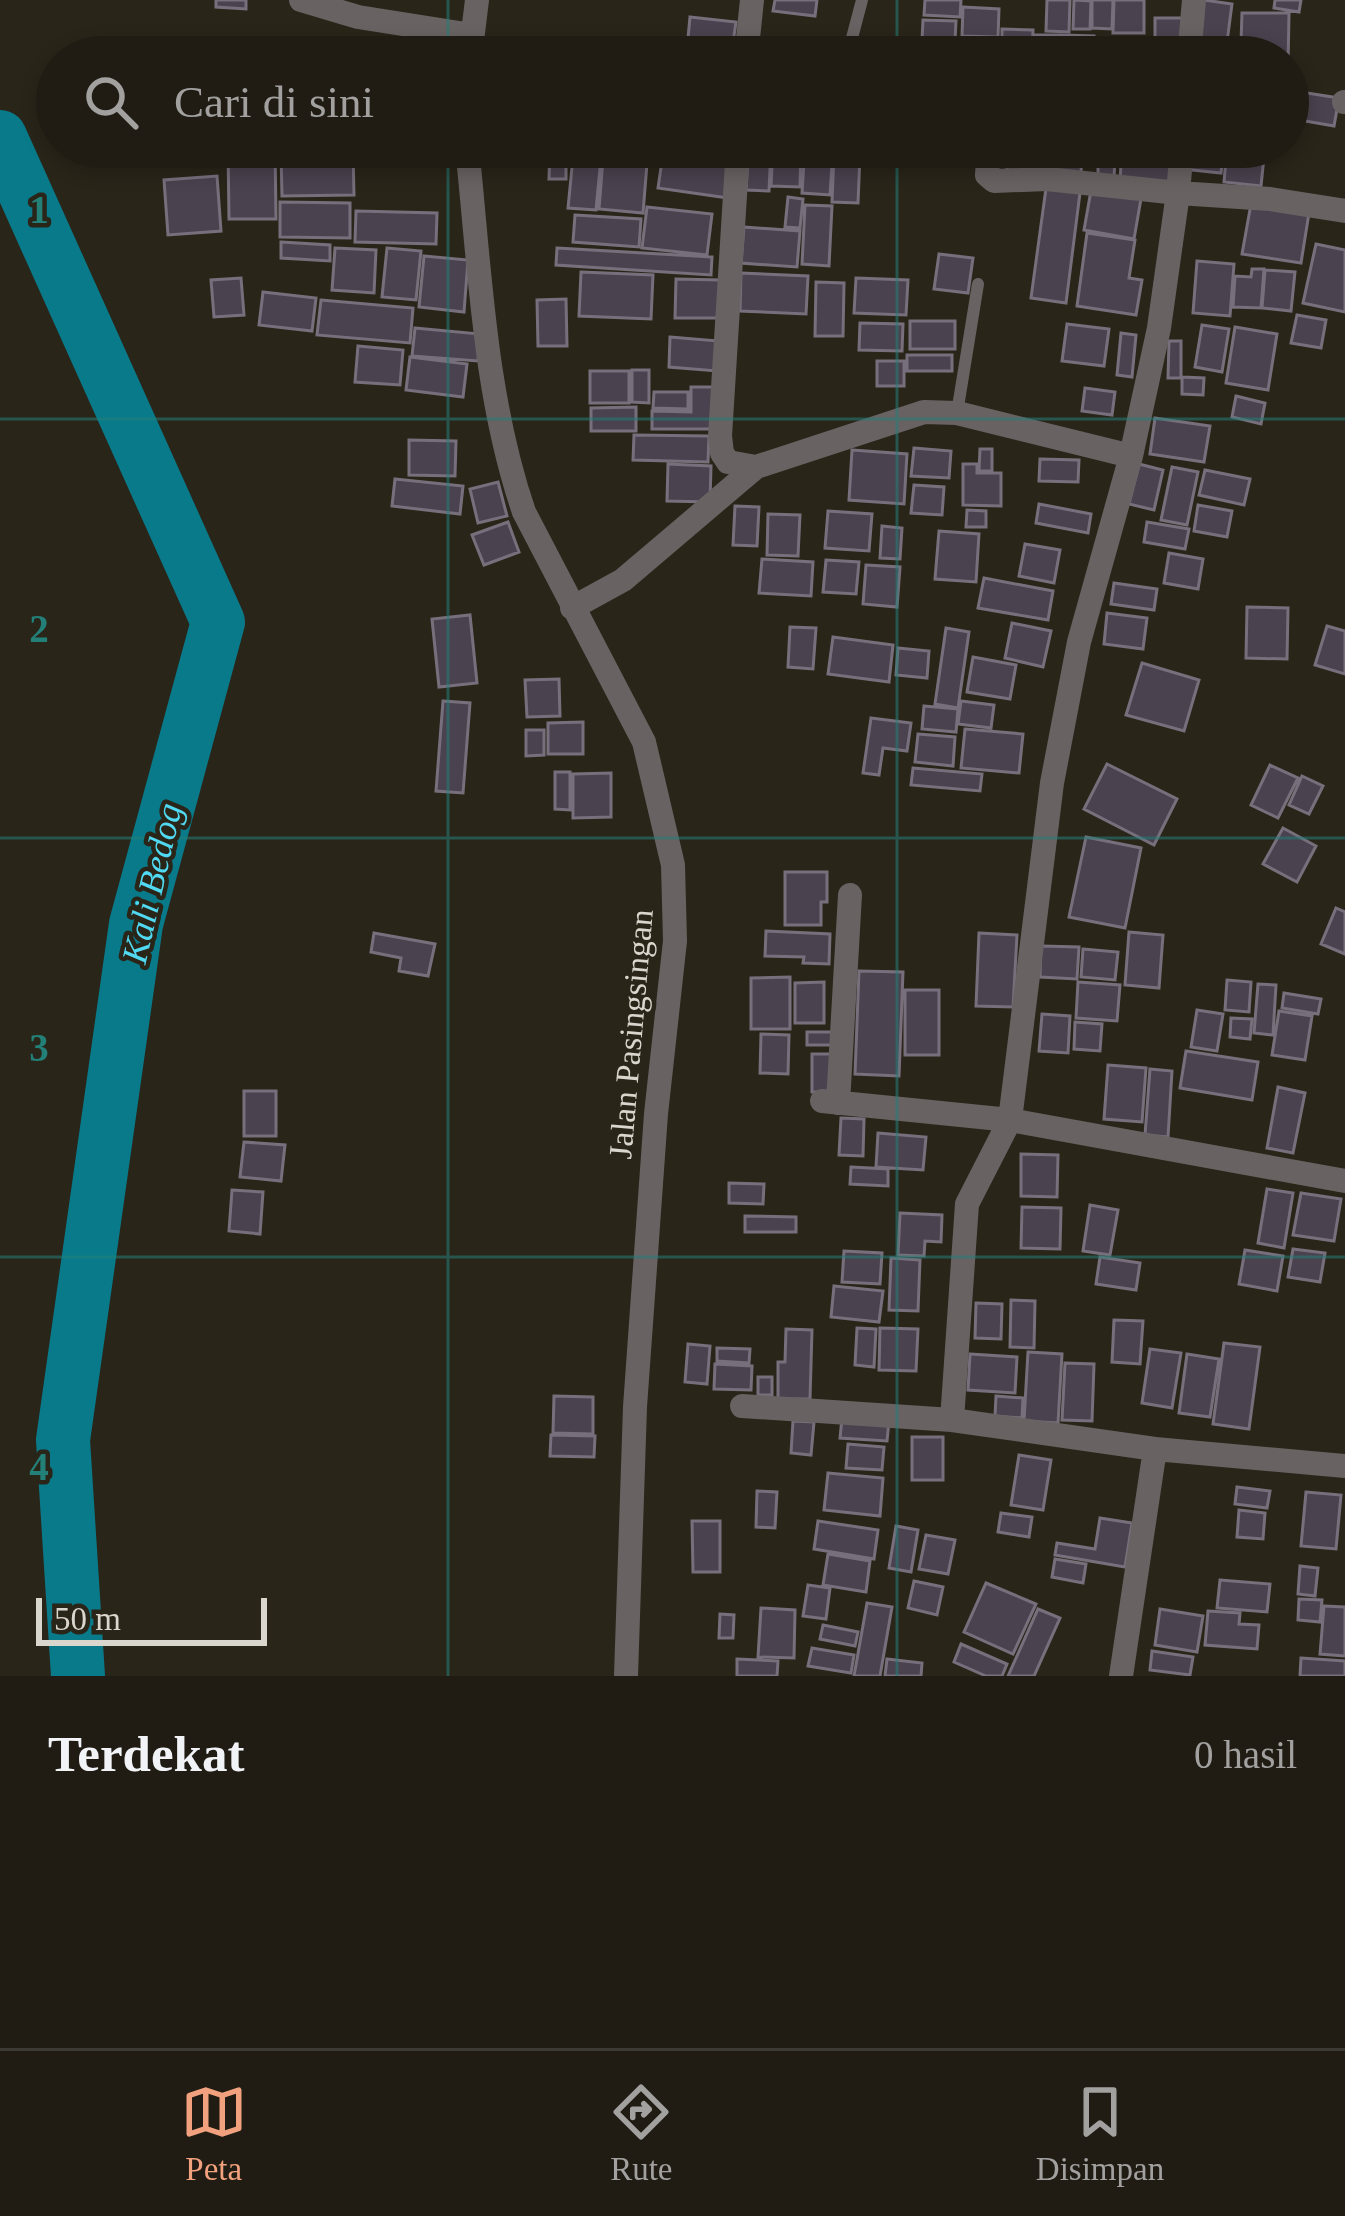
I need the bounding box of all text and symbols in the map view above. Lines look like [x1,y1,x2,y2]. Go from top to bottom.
search box [36,36,1309,168]
icon: search [78,69,144,135]
text: Cari di sini [174,77,374,127]
text: 1 [29,188,49,231]
text: 2 [29,607,49,650]
water label: Kali Bedog [114,799,190,968]
street label: Jalan Pasingsingan [602,908,660,1160]
text: 3 [29,1026,49,1069]
text: 4 [29,1445,49,1488]
scale bar [36,1592,267,1645]
text: 50 m [54,1601,121,1637]
text: Terdekat [48,1726,244,1782]
text: 0 hasil [1194,1733,1297,1776]
tab: Peta [181,2079,247,2188]
tab: Rute [608,2079,674,2188]
tab: Disimpan [1036,2079,1164,2188]

